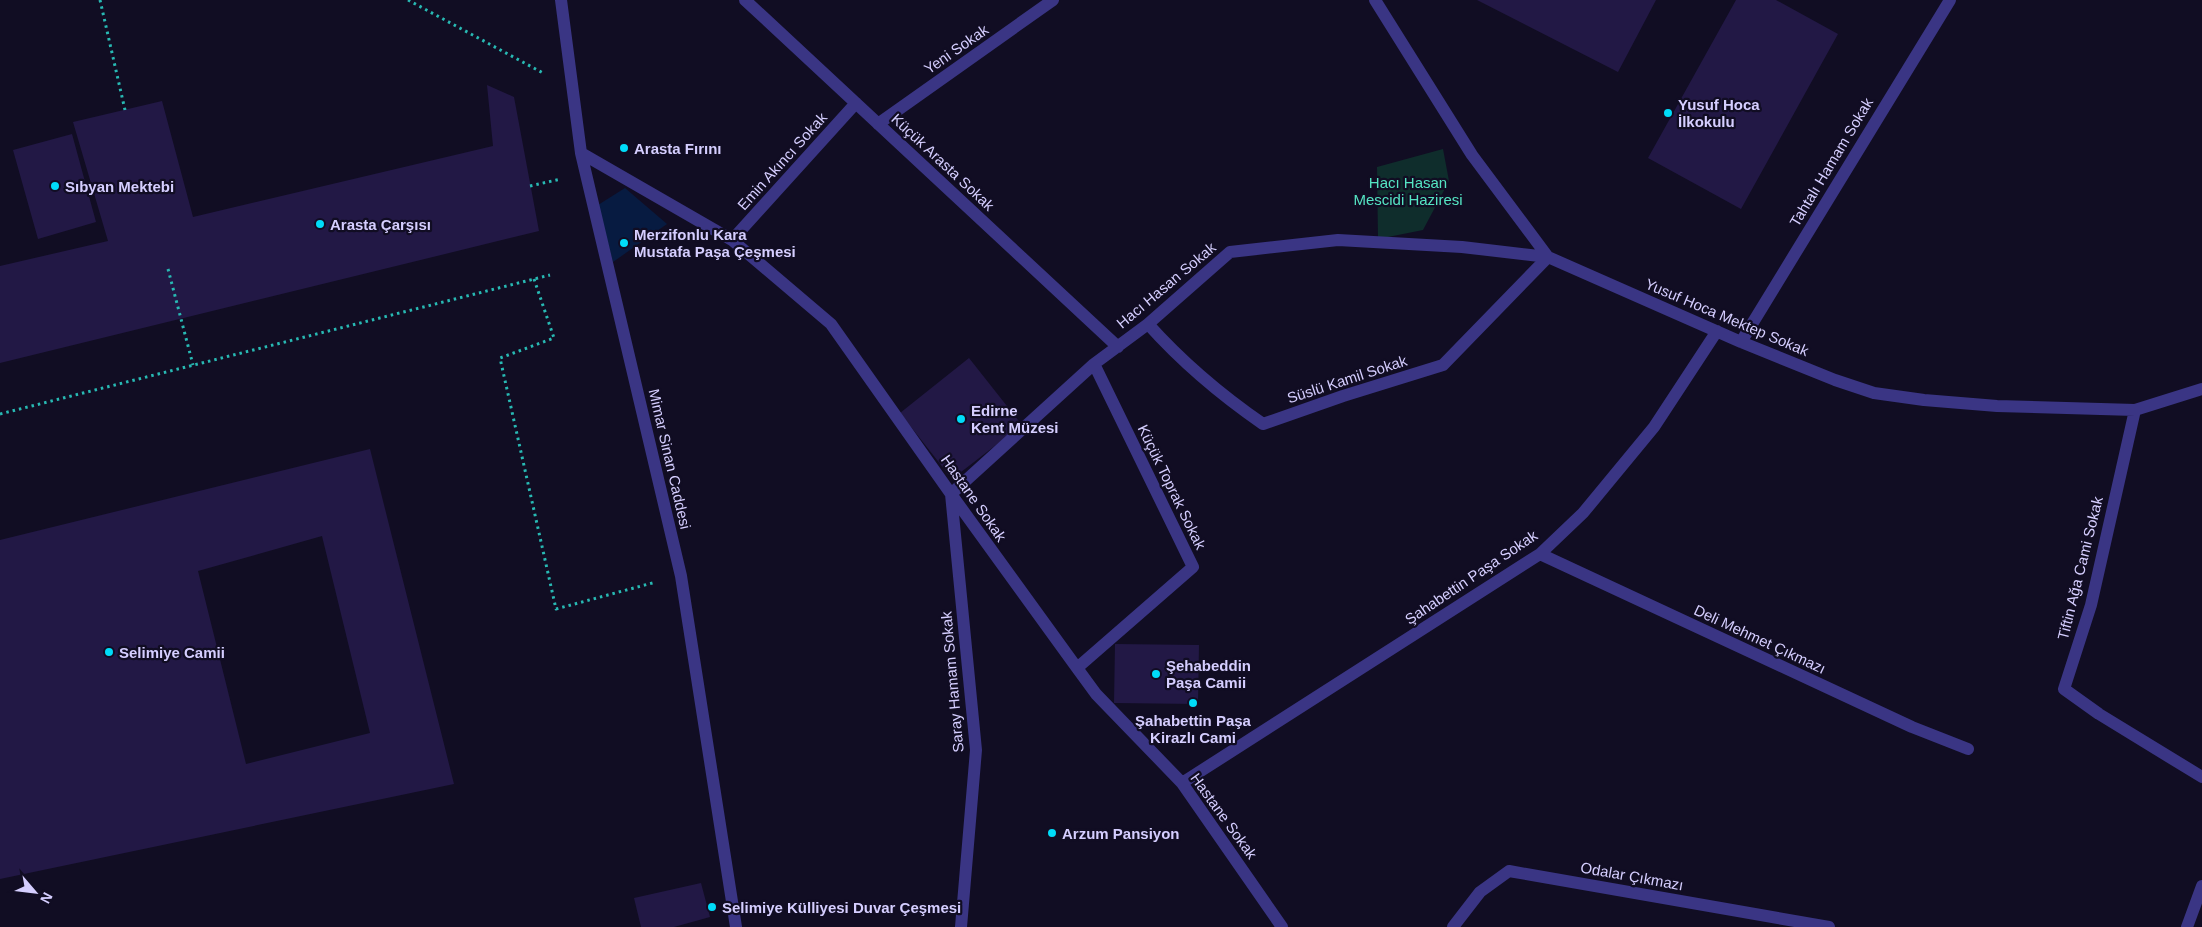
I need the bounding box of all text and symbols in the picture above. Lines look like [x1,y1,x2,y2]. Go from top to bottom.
street label: Yeni Sokak [921,20,992,77]
street label: Tahtalı Hamam Sokak [1786,94,1876,229]
place label: Yusuf Hoca İlkokulu [1678,96,1760,130]
marker: Yusuf Hoca İlkokulu [1662,107,1674,119]
street label: Emin Akıncı Sokak [734,108,830,213]
street label: Küçük Arasta Sokak [888,110,998,214]
place label: Arasta Fırını [634,140,722,157]
marker: Arasta Fırını [618,142,630,154]
park label: Hacı Hasan Mescidi Haziresi [1353,174,1463,208]
place label: Sıbyan Mektebi [65,178,174,195]
marker: Sıbyan Mektebi [49,180,61,192]
place label: Arasta Çarşısı [330,216,431,233]
marker: Arasta Çarşısı [314,218,326,230]
place label: Merzifonlu Kara Mustafa Paşa Çeşmesi [634,226,796,260]
marker: Merzifonlu Kara Mustafa Paşa Çeşmesi [618,237,630,249]
street label: Hacı Hasan Sokak [1113,238,1219,331]
street label: Yusuf Hoca Mektep Sokak [1643,275,1812,359]
street label: Süslü Kamil Sokak [1285,351,1410,406]
street label: Mimar Sinan Caddesi [646,387,694,531]
place label: Edirne Kent Müzesi [971,402,1059,436]
marker: Edirne Kent Müzesi [955,413,967,425]
street label: Küçük Toprak Sokak [1134,422,1210,553]
street label: Hastane Sokak [938,451,1010,545]
street label: Tiftin Ağa Cami Sokak [2054,494,2106,641]
street label: Şahabettin Paşa Sokak [1402,526,1541,628]
street label: Deli Mehmet Çıkmazı [1691,601,1829,677]
street label: Saray Hamam Sokak [937,610,967,753]
place label: Selimiye Camii [119,644,225,661]
marker: Selimiye Camii [103,646,115,658]
place label: Şehabeddin Paşa Camii [1166,657,1251,691]
marker: Şehabeddin Paşa Camii [1150,668,1162,680]
marker: Şahabettin Paşa Kirazlı Cami [1187,697,1199,709]
place label: Şahabettin Paşa Kirazlı Cami [1135,712,1252,746]
street label: Hastane Sokak [1187,770,1261,863]
place label: Arzum Pansiyon [1062,825,1180,842]
marker: Arzum Pansiyon [1046,827,1058,839]
street label: Odalar Çıkmazı [1579,859,1685,893]
north arrow [10,867,60,917]
text: N [37,890,56,906]
place label: Selimiye Külliyesi Duvar Çeşmesi [722,899,961,916]
marker: Selimiye Külliyesi Duvar Çeşmesi [706,901,718,913]

